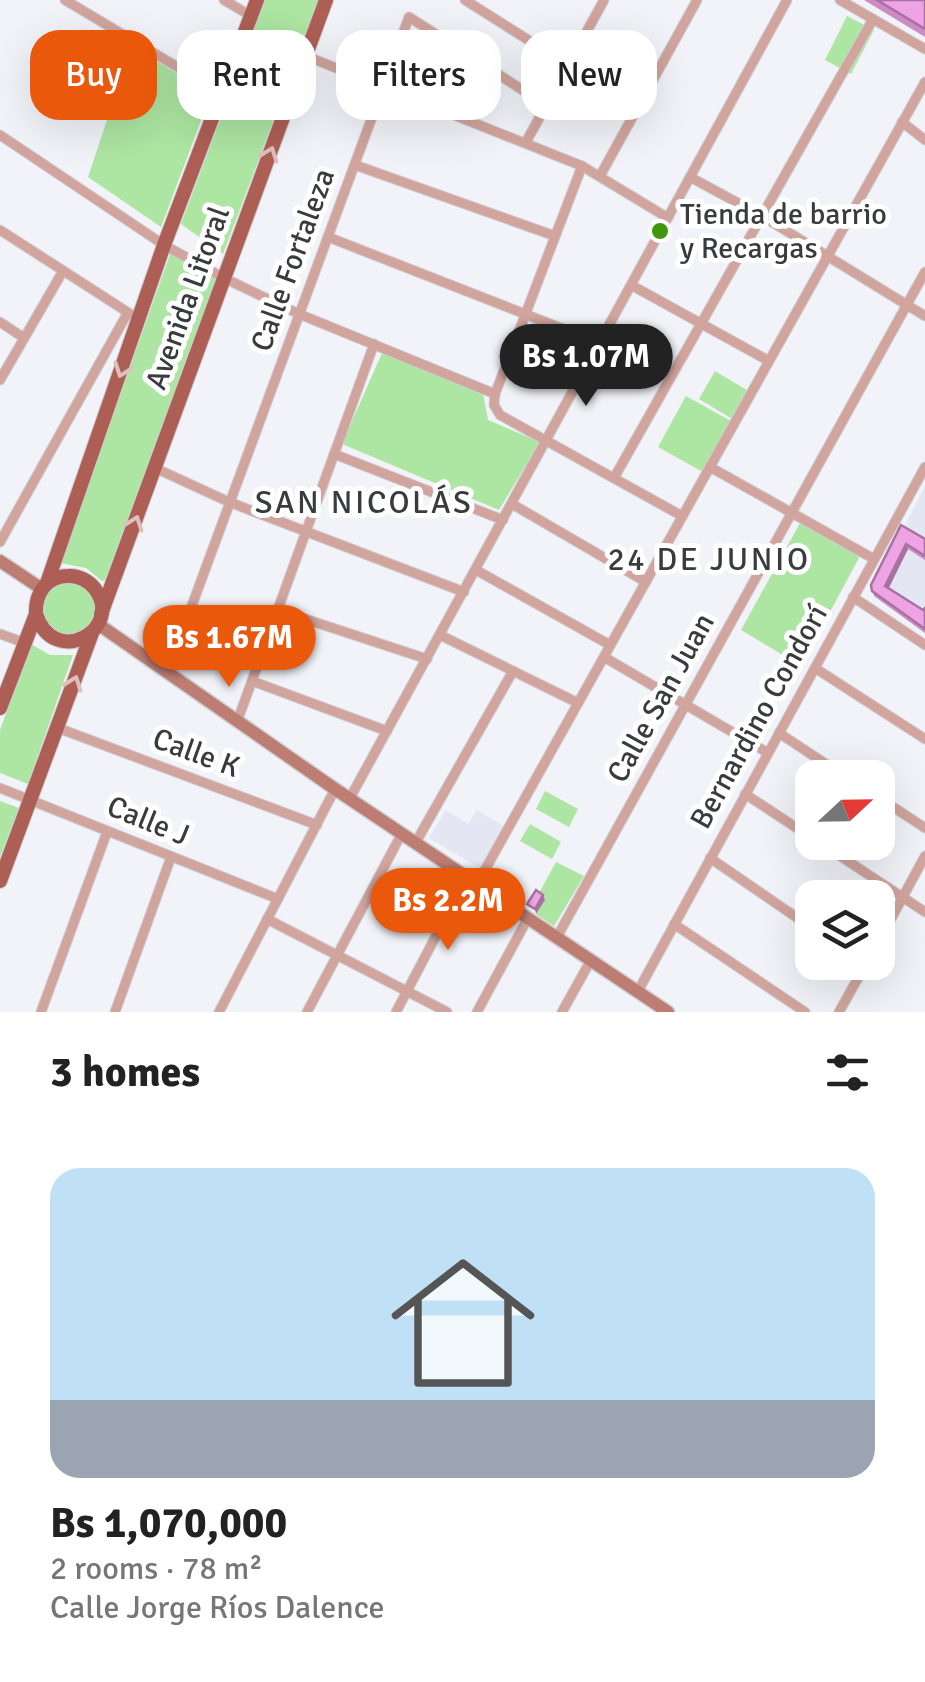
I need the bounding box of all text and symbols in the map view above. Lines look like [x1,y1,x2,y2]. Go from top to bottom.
chip: Buy [30,30,157,120]
chip: Rent [177,30,316,120]
chip: Filters [336,30,501,120]
chip: New [521,30,657,120]
one-way arrow [258,146,279,163]
street label: Calle Fortaleza [243,164,343,356]
place label: Tienda de barrio y Recargas [680,196,887,267]
street label: Avenida Litoral [138,201,238,395]
marker: Tienda de barrio y Recargas [649,220,671,242]
pin: Bs 1.07M [483,324,689,409]
text: Bs 1.07M [522,337,650,376]
one-way arrow [113,361,133,378]
district label: SAN NICOLÁS [255,483,473,522]
one-way arrow [123,515,144,532]
district label: 24 DE JUNIO [608,540,810,579]
street label: Bernardino Condorí [682,599,836,835]
pin: Bs 1.67M [126,605,332,690]
street label: Calle San Juan [599,607,723,789]
text: Bs 1.67M [165,618,293,657]
one-way arrow [62,676,83,693]
street label: Calle K [148,720,245,786]
north arrow [795,760,895,860]
map controls [795,760,895,980]
street label: Calle J [102,788,194,854]
pin: Bs 2.2M [356,868,540,953]
button: layers [795,880,895,980]
text: Bs 2.2M [392,881,504,920]
icon: filters [820,1045,875,1100]
text: 3 homes [50,1047,200,1098]
icon: home [373,1233,553,1413]
text: Bs 1,070,000 [50,1498,287,1549]
text: 2 rooms · 78 m² [50,1549,263,1588]
text: Calle Jorge Ríos Dalence [50,1588,385,1627]

